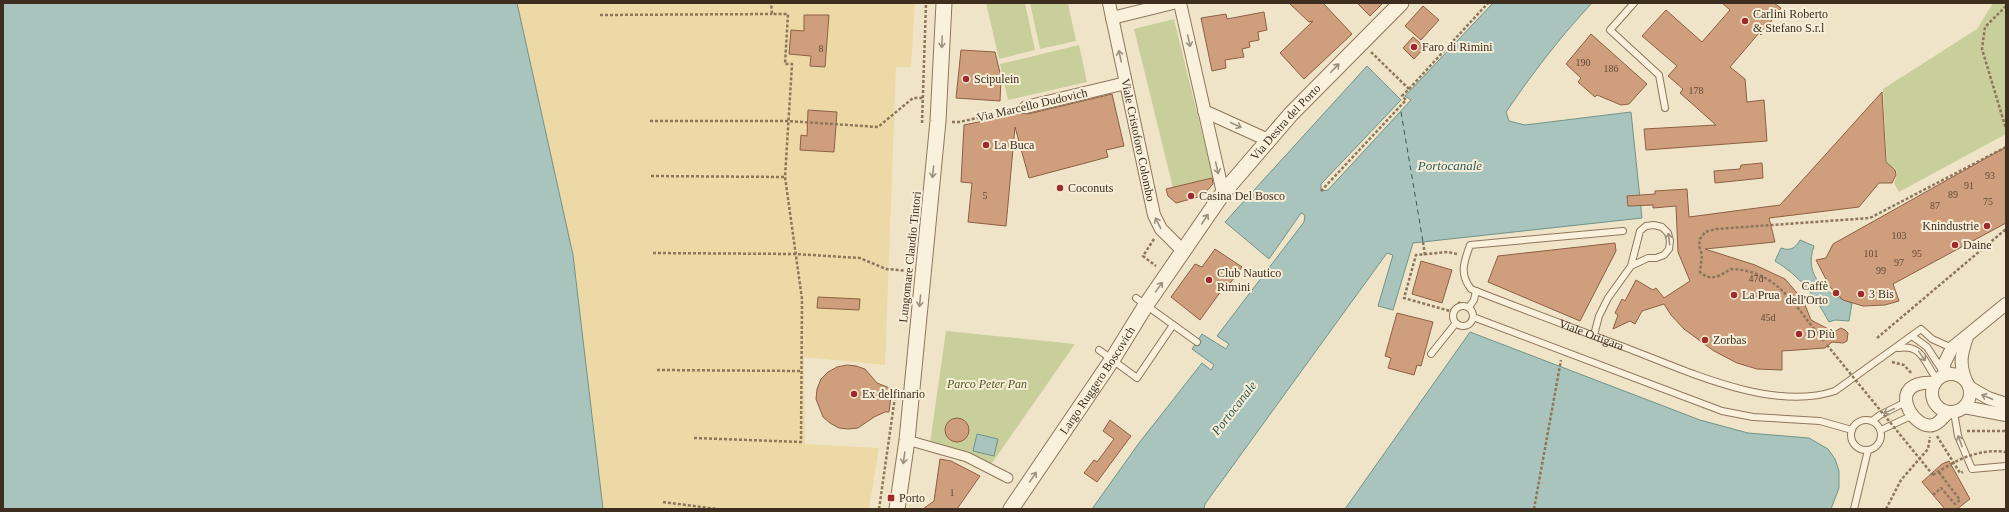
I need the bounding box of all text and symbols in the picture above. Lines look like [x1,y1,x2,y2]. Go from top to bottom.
place label: Carlini Roberto & Stefano S.r.l [1753,7,1828,35]
marker: Carlini Roberto & Stefano S.r.l [1740,16,1750,26]
one-way arrow [1185,34,1193,47]
one-way arrow [938,35,946,48]
place label: Faro di Rimini [1422,40,1493,54]
marker: Faro di Rimini [1409,42,1419,52]
house number: 8 [819,43,824,54]
one-way arrow [1116,49,1124,62]
house number: 190 [1576,57,1591,68]
one-way arrow [1331,63,1340,73]
house number: 186 [1604,63,1619,74]
place label: Scipulein [974,72,1019,86]
marker: Scipulein [961,74,971,84]
street label: Viale Cristoforo Colombo [1118,77,1158,203]
street label: Via Destra del Porto [1247,81,1323,163]
street label: Via Marcello Dudovich [975,85,1089,125]
house number: 178 [1689,85,1704,96]
one-way arrow [1230,122,1242,129]
place label: La Buca [994,138,1035,152]
marker: La Buca [981,140,991,150]
water label: Portocanale [1417,158,1482,173]
one-way arrow [1214,161,1222,174]
one-way arrow [930,165,937,178]
house number: 93 [1985,170,1995,181]
house number: 91 [1964,180,1974,191]
place label: Coconuts [1068,181,1114,195]
marker: Coconuts [1055,183,1065,193]
place label: Casina Del Bosco [1199,189,1285,203]
house number: 89 [1948,189,1958,200]
street label: Lungomare Claudio Tintori [896,190,924,323]
house number: 5 [983,190,988,201]
marker: Casina Del Bosco [1186,191,1196,201]
house number: 75 [1983,196,1993,207]
house number: 87 [1930,200,1940,211]
one-way arrow [1201,214,1209,225]
one-way arrow [1154,217,1161,229]
place label: Knindustrie [1922,219,1979,233]
marker: Knindustrie [1982,221,1992,231]
house number: 103 [1892,230,1907,241]
one-way arrow [1665,233,1672,246]
place label: Daine [1963,238,1992,252]
marker: Daine [1950,240,1960,250]
house number: 101 [1864,248,1879,259]
house number: 95 [1912,248,1922,259]
house number: 97 [1894,257,1904,268]
house number: 99 [1876,265,1886,276]
place label: Club Nautico Rimini [1217,266,1281,294]
house number: 47d [1749,273,1764,284]
marker: Club Nautico Rimini [1204,275,1214,285]
place label: Caffè dell'Orto [1786,279,1828,307]
one-way arrow [1155,281,1164,292]
place label: 3 Bis [1869,287,1894,301]
place label: La Prua [1742,288,1780,302]
marker: Caffè dell'Orto [1831,288,1841,298]
marker: 3 Bis [1856,289,1866,299]
marker: La Prua [1729,290,1739,300]
one-way arrow [917,294,924,307]
house number: 45d [1761,312,1776,323]
street label: Viale Ortigara [1557,316,1626,353]
street label: Largo Ruggero Boscovich [1057,324,1138,437]
place label: D Più [1807,327,1835,341]
marker: D Più [1794,329,1804,339]
place label: Zorbas [1713,333,1747,347]
marker: Zorbas [1700,335,1710,345]
one-way arrow [1918,350,1926,361]
park label: Parco Peter Pan [946,377,1027,391]
water label: Portocanale [1208,378,1260,439]
place label: Ex delfinario [862,387,925,401]
marker: Ex delfinario [849,389,859,399]
one-way arrow [1981,393,1993,400]
one-way arrow [1883,408,1895,415]
one-way arrow [1956,436,1964,448]
one-way arrow [900,451,908,464]
one-way arrow [1029,471,1037,482]
house number: 1 [950,487,955,498]
place label: Porto [899,491,925,505]
marker: Porto [886,493,896,503]

